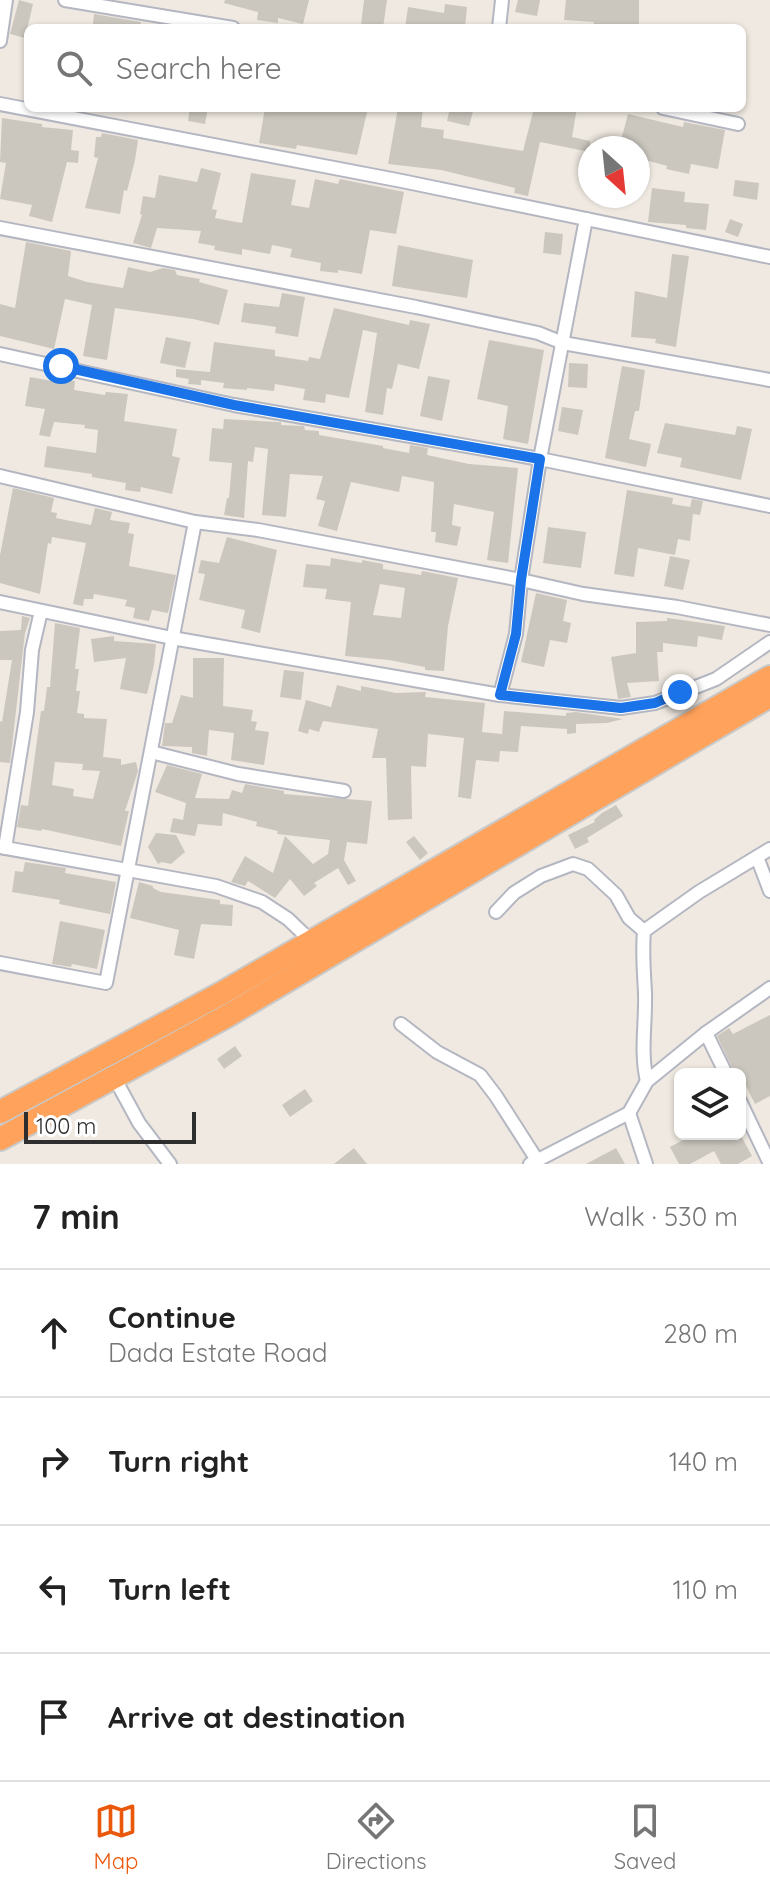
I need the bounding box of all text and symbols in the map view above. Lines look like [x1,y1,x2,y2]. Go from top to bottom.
search box [24,24,746,112]
icon: search [52,46,96,90]
text: Search here [116,49,282,87]
north arrow [578,136,650,208]
route start [43,348,79,384]
route end [662,674,698,710]
map controls [674,1068,746,1140]
button: layers [674,1068,746,1140]
scale bar [24,1108,196,1144]
text: 100 m [36,1112,96,1140]
text: 7 min [32,1195,120,1238]
text: Walk · 530 m [584,1200,738,1233]
text: Continue [108,1298,236,1336]
icon: ahead [32,1311,76,1355]
text: 280 m [663,1317,738,1350]
text: Dada Estate Road [108,1336,328,1369]
icon: right [32,1439,76,1483]
text: Turn right [108,1442,249,1480]
text: 140 m [669,1445,738,1478]
icon: left [32,1567,76,1611]
text: Turn left [108,1570,231,1608]
text: 110 m [672,1573,738,1606]
icon: arrive [32,1695,76,1739]
text: Arrive at destination [108,1698,406,1736]
tab: Map [94,1799,138,1875]
tab: Directions [326,1799,426,1875]
tab: Saved [614,1799,676,1875]

